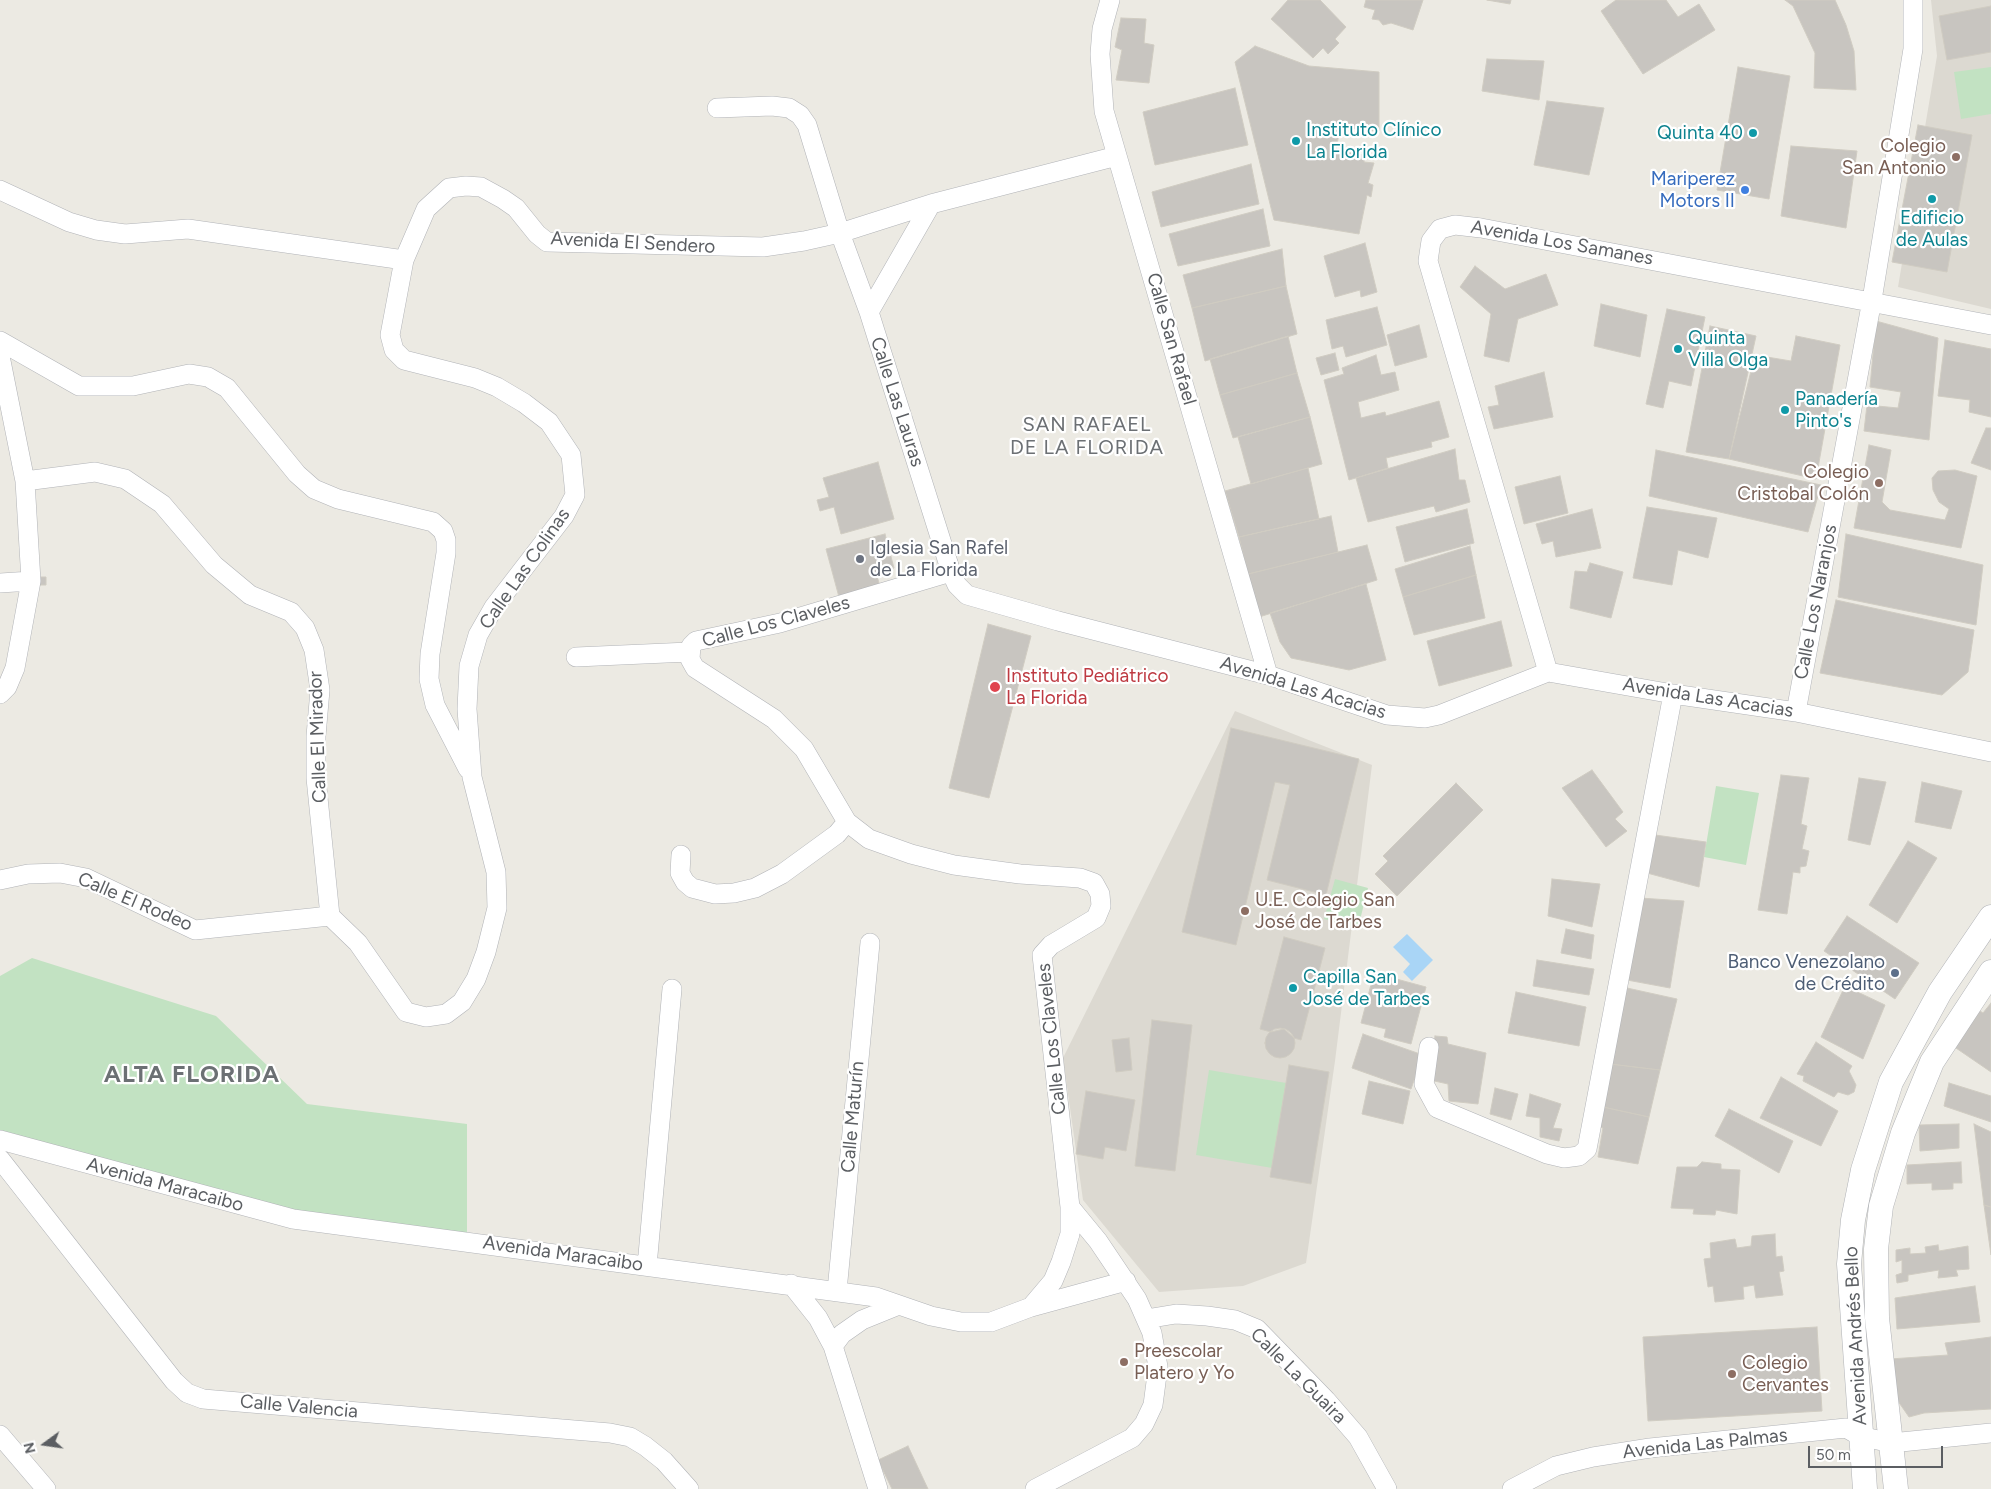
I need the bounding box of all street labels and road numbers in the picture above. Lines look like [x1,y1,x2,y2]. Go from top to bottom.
street label: Avenida Los Samanes [1469,216,1655,270]
street label: Avenida El Sendero [550,227,716,259]
street label: Calle San Rafael [1141,270,1201,408]
street label: Calle Las Lauras [865,334,929,470]
street label: Calle Las Colinas [475,504,575,634]
street label: Calle Los Naranjos [1790,523,1842,681]
street label: Calle Los Claveles [700,591,852,653]
street label: Avenida Las Acacias [1217,652,1389,724]
street label: Calle El Mirador [304,671,332,803]
street label: Avenida Las Acacias [1621,673,1795,723]
street label: Calle El Rodeo [74,868,196,936]
street label: Calle Los Claveles [1033,962,1071,1116]
street label: Calle Maturín [837,1060,869,1174]
street label: Avenida Maracaibo [84,1153,246,1217]
street label: Avenida Maracaibo [481,1231,645,1277]
street label: Avenida Andrés Bello [1840,1246,1872,1426]
street label: Calle La Guaira [1245,1323,1351,1429]
street label: Calle Valencia [239,1390,359,1424]
street label: Avenida Las Palmas [1621,1424,1789,1464]

